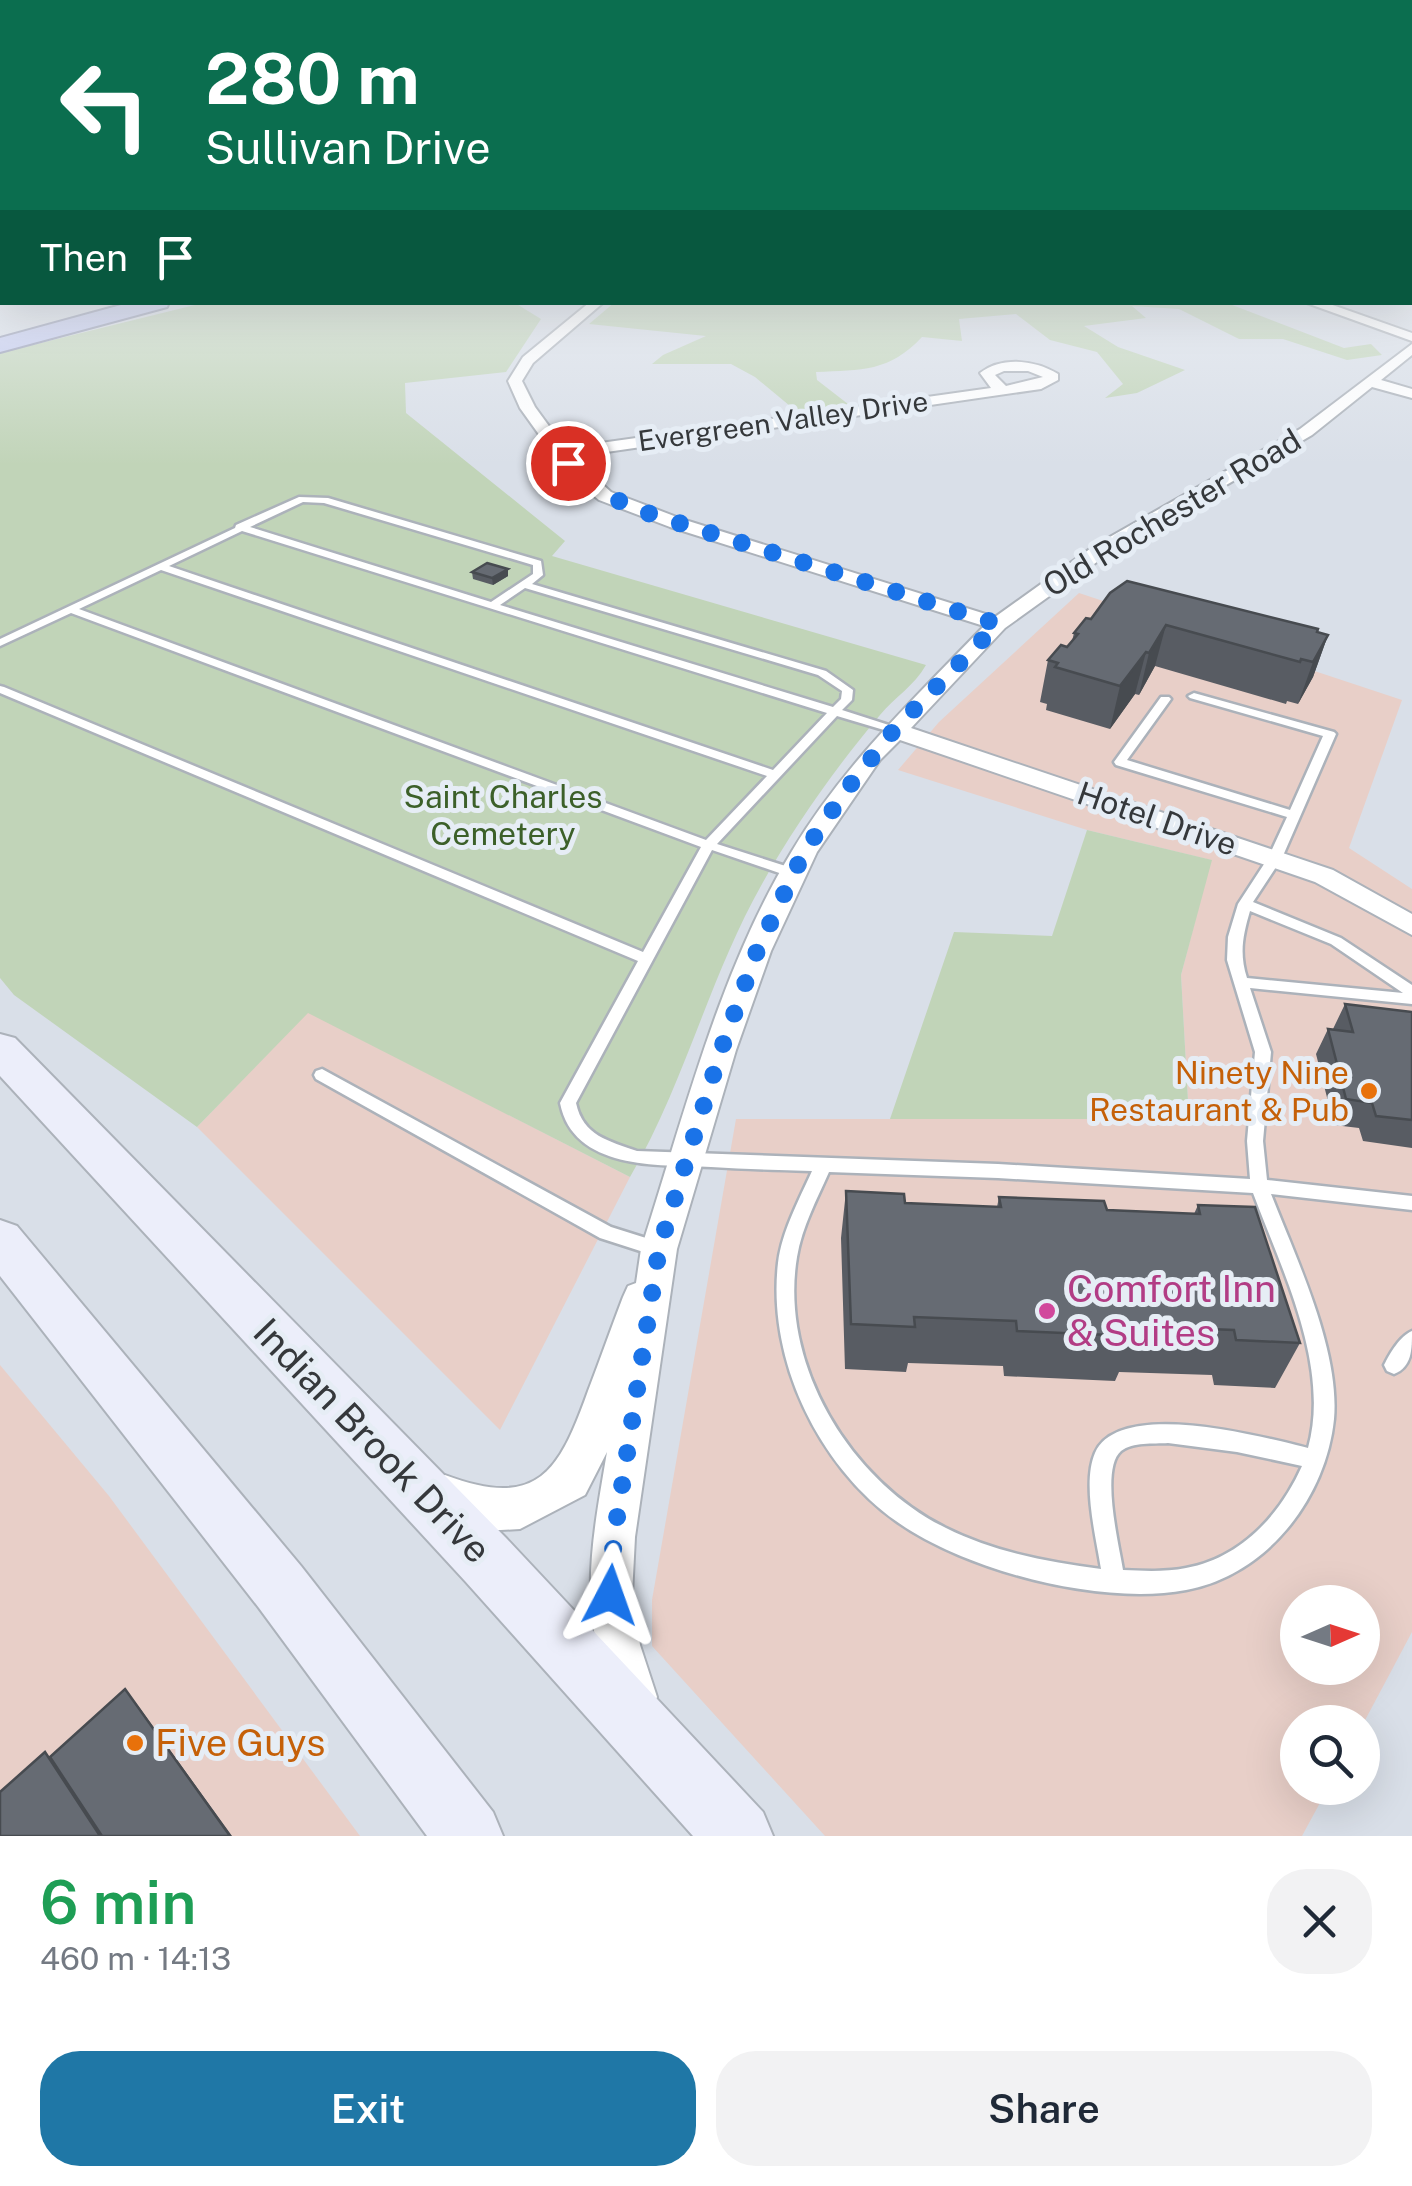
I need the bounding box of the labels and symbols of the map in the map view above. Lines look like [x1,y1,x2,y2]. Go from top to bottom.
street label: Evergreen Valley Drive [636,384,930,457]
pin [526,421,611,506]
street label: Old Rochester Road [1036,421,1307,604]
street label: Hotel Drive [1073,774,1242,863]
park label: Saint Charles Cemetery [404,778,602,852]
place label: Ninety Nine Restaurant & Pub [1089,1054,1349,1128]
marker: Ninety Nine Restaurant & Pub [1358,1080,1380,1102]
place label: Comfort Inn & Suites [1067,1266,1276,1355]
marker: Comfort Inn & Suites [1036,1300,1058,1322]
street label: Indian Brook Drive [244,1309,500,1572]
position arrow [558,1543,662,1647]
north arrow [1280,1585,1380,1685]
place label: Five Guys [155,1720,325,1765]
marker: Five Guys [124,1732,146,1754]

